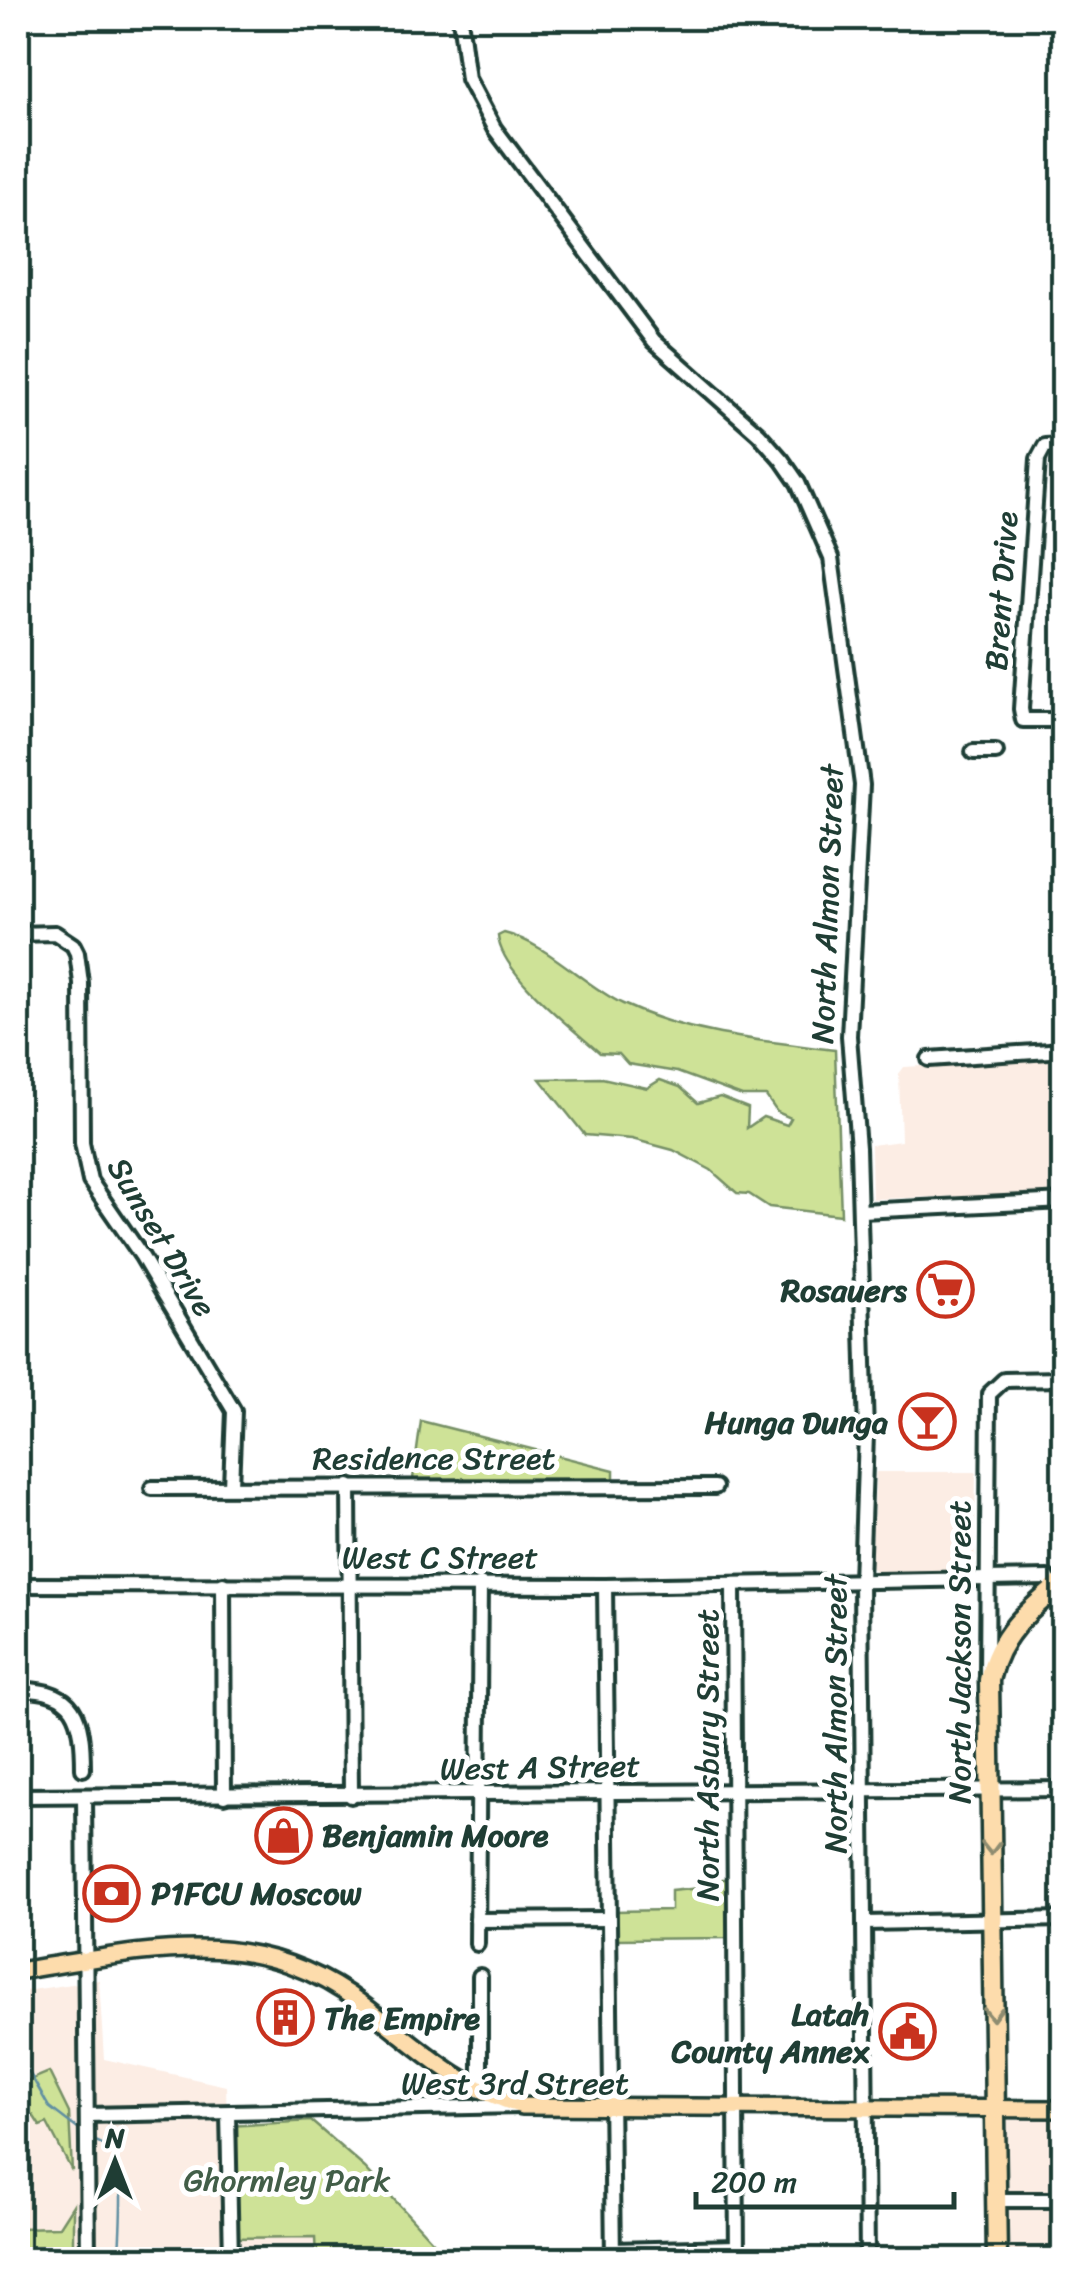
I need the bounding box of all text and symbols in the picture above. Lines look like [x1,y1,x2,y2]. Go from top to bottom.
street label: Brent Drive [968,509,1035,673]
street label: North Almon Street [794,762,861,1045]
street label: Sunset Drive [91,1146,232,1329]
supermarket icon: Rosauers [916,1260,976,1320]
place label: Rosauers [780,1262,908,1319]
bar icon: Hunga Dunga [897,1392,957,1452]
place label: Hunga Dunga [705,1394,888,1451]
street label: Residence Street [313,1430,555,1487]
street label: North Jackson Street [931,1500,988,1804]
street label: West C Street [342,1529,538,1586]
street label: North Almon Street [807,1573,864,1854]
street label: North Asbury Street [679,1609,736,1901]
street label: West A Street [439,1737,641,1798]
shop icon: Benjamin Moore [253,1805,313,1865]
place label: Benjamin Moore [322,1807,549,1864]
one-way arrow [980,1840,1002,1856]
bank icon: P1FCU Moscow [82,1863,142,1923]
place label: P1FCU Moscow [151,1865,363,1922]
place label: Latah County Annex [670,1986,871,2080]
building icon: The Empire [255,1988,315,2048]
place label: The Empire [324,1990,481,2047]
public building icon: Latah County Annex [878,2002,938,2062]
one-way arrow [983,2006,1004,2022]
street label: West 3rd Street [401,2055,629,2112]
north arrow [65,2112,165,2212]
text: N [104,2113,125,2162]
scale bar [696,2147,954,2209]
park label: Ghormley Park [184,2152,391,2209]
text: 200 m [711,2155,797,2209]

